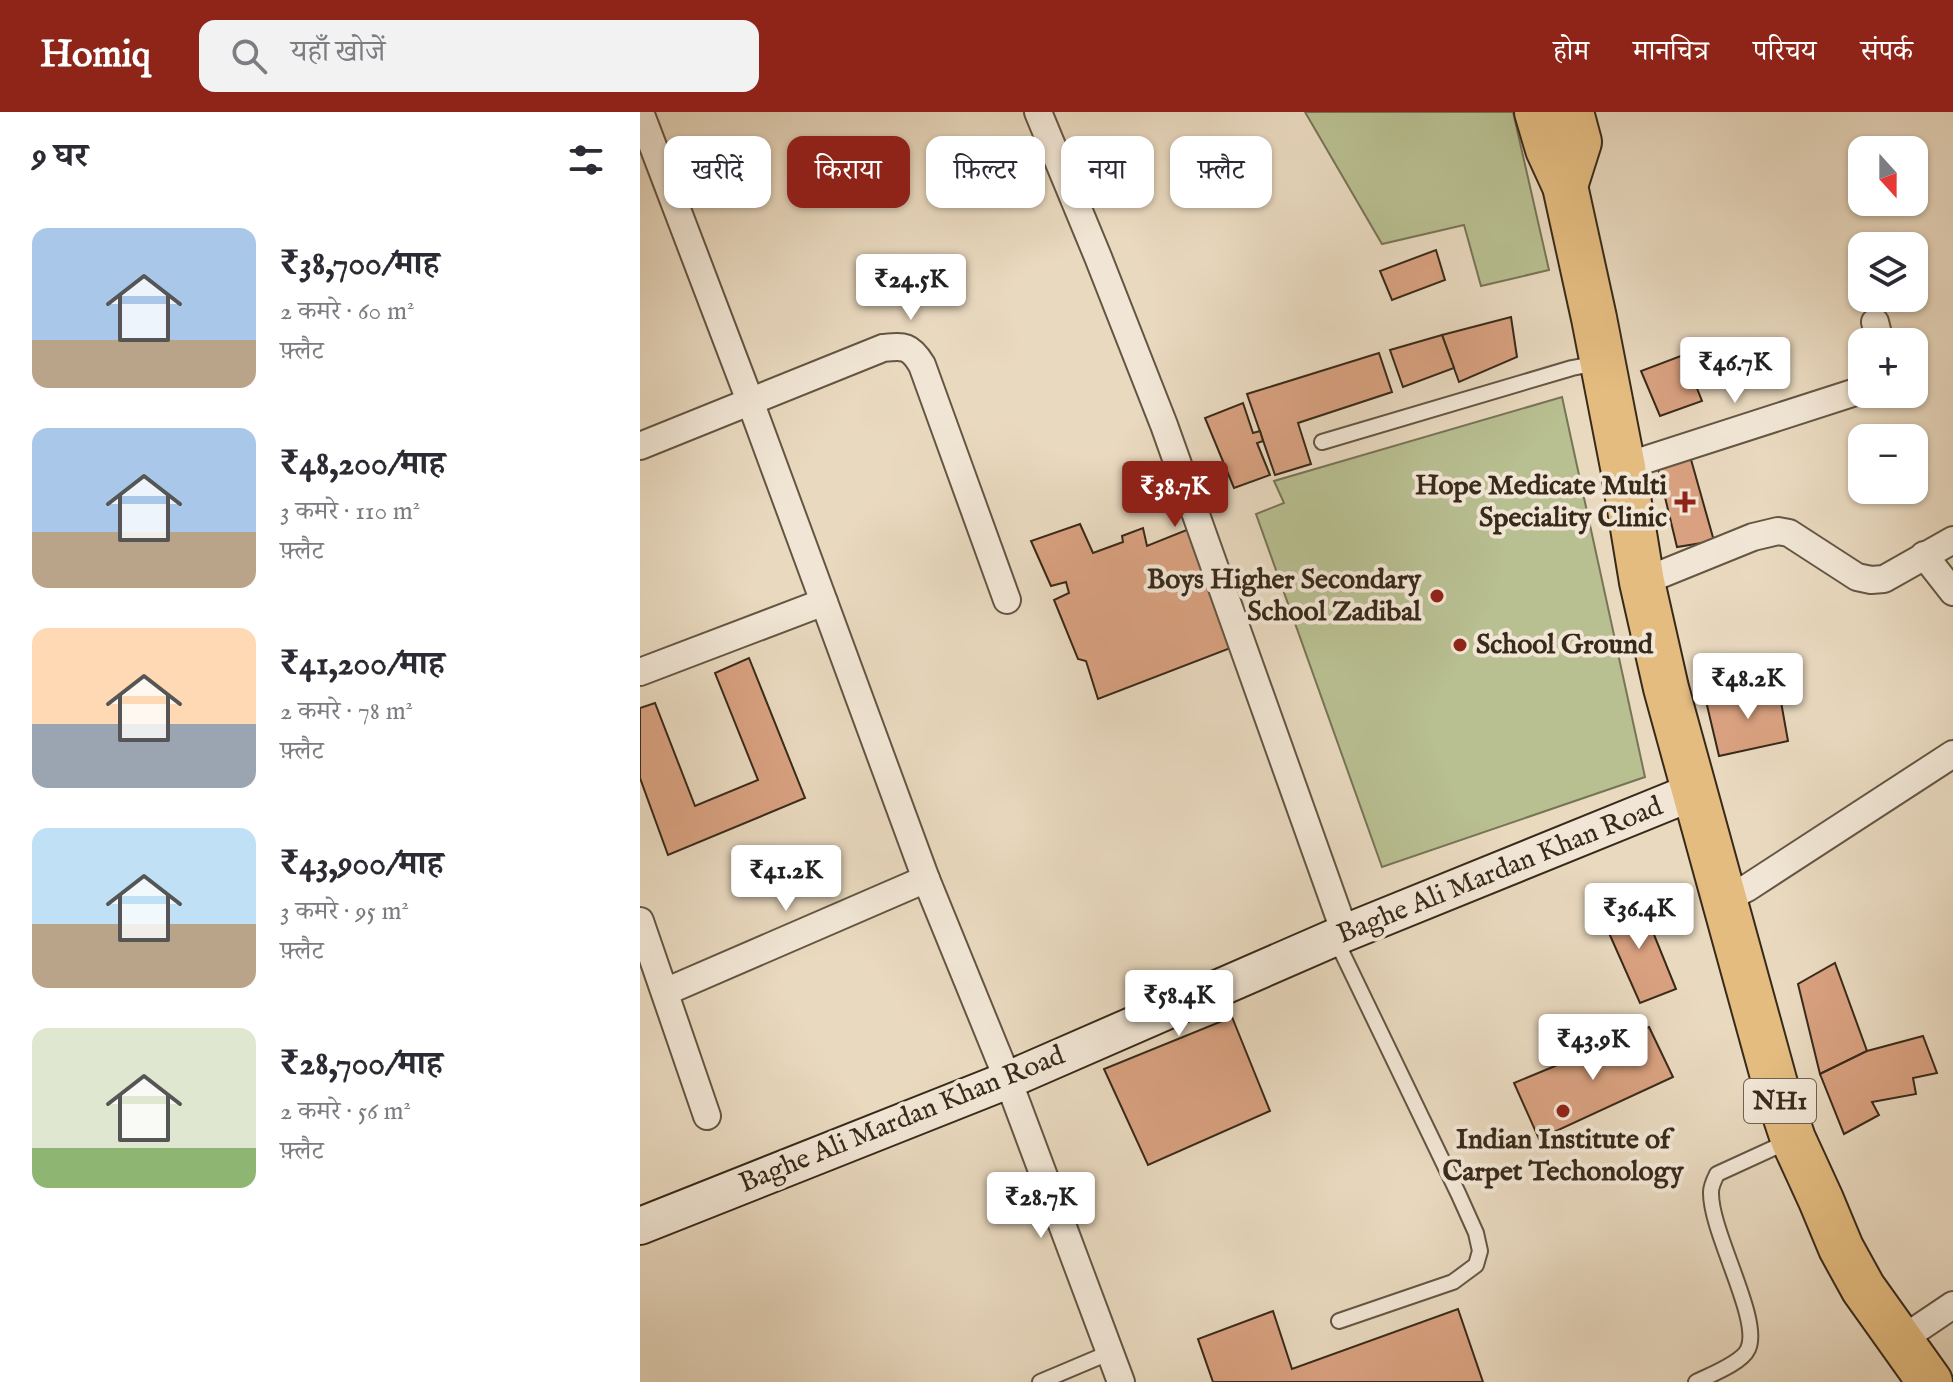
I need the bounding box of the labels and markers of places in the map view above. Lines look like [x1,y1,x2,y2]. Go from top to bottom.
pin: ₹24.5K [846,254,976,322]
pin: ₹46.7K [1670,337,1800,405]
pin: ₹38.7K [1110,461,1240,529]
place label: Hope Medicate Multi Speciality Clinic [1415,469,1667,536]
marker: Hope Medicate Multi Speciality Clinic [1674,491,1696,513]
place label: Boys Higher Secondary School Zadibal [1147,563,1422,630]
marker: Boys Higher Secondary School Zadibal [1428,587,1446,605]
place label: School Ground [1476,628,1654,663]
marker: School Ground [1451,636,1469,654]
pin: ₹48.2K [1683,653,1813,721]
pin: ₹41.2K [721,845,851,913]
pin: ₹36.4K [1574,883,1704,951]
pin: ₹58.4K [1114,970,1244,1038]
pin: ₹43.9K [1528,1014,1658,1082]
marker: Indian Institute of Carpet Techonology [1554,1102,1572,1120]
place label: Indian Institute of Carpet Techonology [1442,1123,1685,1190]
pin: ₹28.7K [976,1172,1106,1240]

